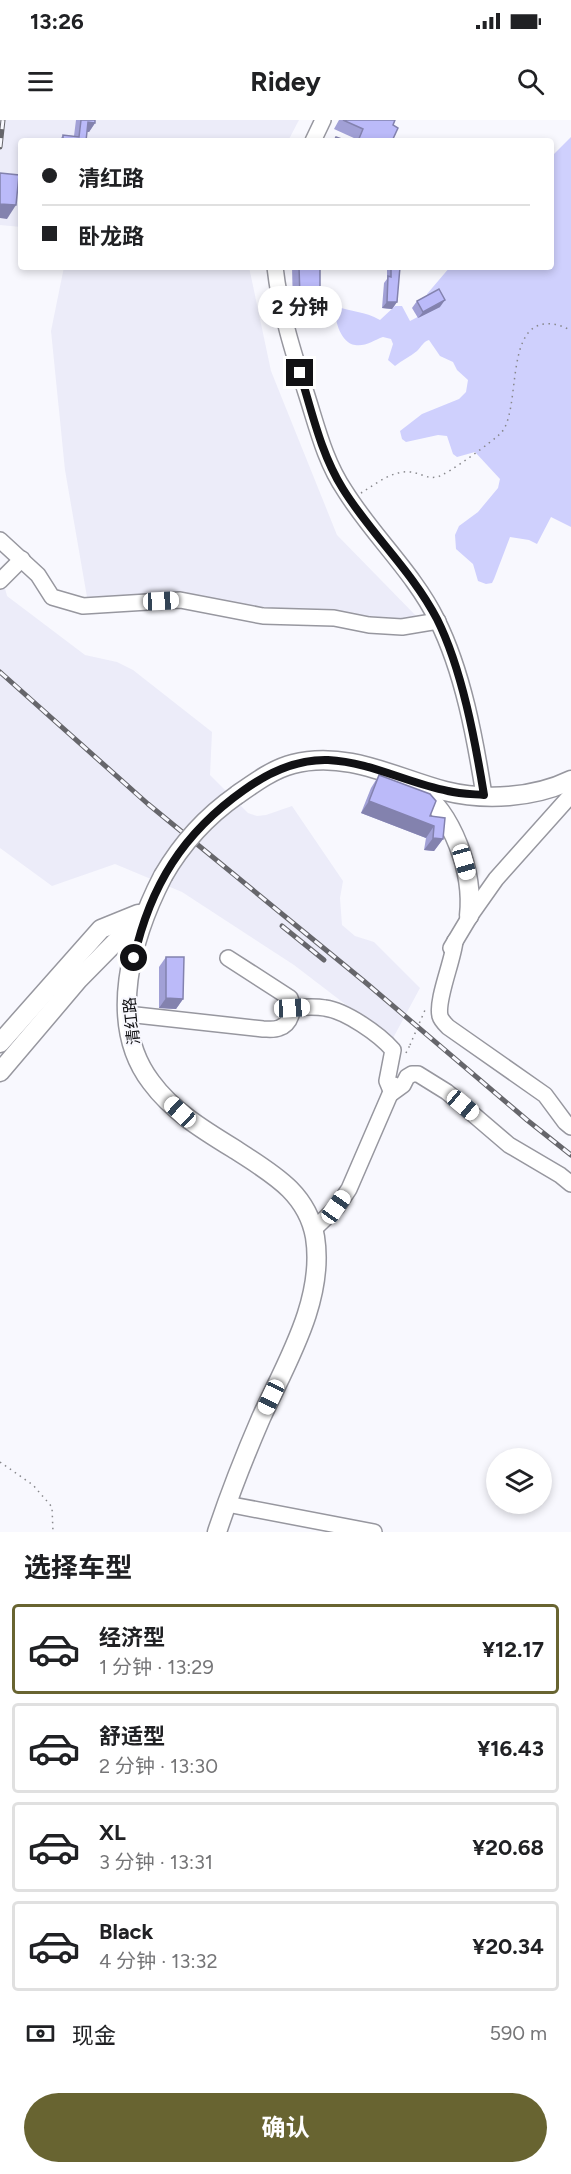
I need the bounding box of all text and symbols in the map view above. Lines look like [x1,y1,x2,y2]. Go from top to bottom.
text: 13:26 [30,8,84,35]
icon: menu [24,65,57,98]
text: Ridey [250,65,321,98]
icon: search [514,65,547,98]
text: 清红路 [78,165,144,192]
text: 卧龙路 [78,223,144,250]
callout: 2 分钟 [258,286,342,328]
text: 2 分钟 [272,295,328,319]
route end [286,359,313,386]
car [143,591,179,611]
car [450,842,478,882]
route start [120,944,147,971]
street label: 清红路 [120,996,143,1046]
car [274,998,310,1018]
car [443,1087,483,1123]
car [161,1093,199,1131]
car [318,1187,354,1227]
car [255,1377,287,1417]
map controls [486,1448,552,1514]
button: layers [486,1448,552,1514]
text: 选择车型 [24,1551,132,1584]
icon: car [27,1622,81,1676]
text: 经济型 [99,1624,165,1651]
text: ¥12.17 [482,1636,544,1663]
text: 1 分钟 · 13:29 [99,1655,214,1679]
icon: car [27,1721,81,1775]
text: 舒适型 [99,1723,165,1750]
text: ¥16.43 [477,1735,544,1762]
text: 2 分钟 · 13:30 [99,1754,218,1778]
text: XL [99,1819,126,1846]
icon: car [27,1820,81,1874]
text: ¥20.68 [472,1834,544,1861]
text: 3 分钟 · 13:31 [99,1850,213,1874]
text: Black [99,1918,153,1945]
icon: car [27,1919,81,1973]
text: ¥20.34 [472,1933,544,1960]
text: 4 分钟 · 13:32 [99,1949,218,1973]
icon: cash [24,2017,57,2050]
text: 590 m [489,2021,547,2045]
text: 现金 [72,2022,116,2049]
button: 确认 [24,2093,547,2162]

